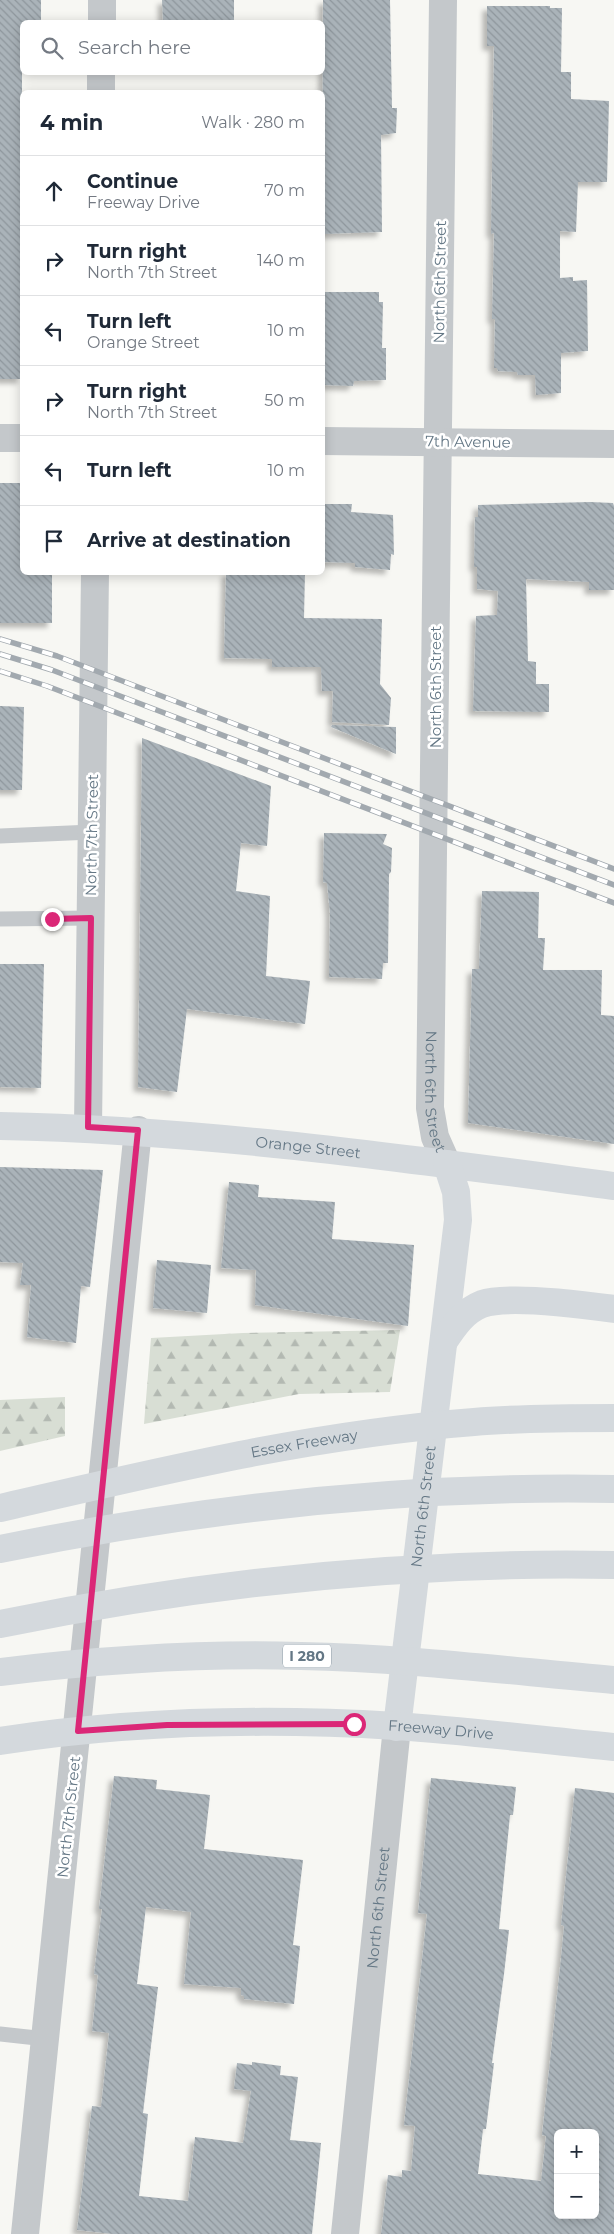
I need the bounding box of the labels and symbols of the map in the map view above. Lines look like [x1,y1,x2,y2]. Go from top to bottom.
street label: North 6th Street [429,221,450,343]
street label: 7th Avenue [425,431,511,452]
street label: North 6th Street [426,626,445,748]
street label: North 7th Street [81,774,102,896]
route end [41,908,64,931]
street label: North 6th Street [421,1030,451,1155]
street label: Orange Street [255,1132,362,1162]
street label: Essex Freeway [249,1425,360,1462]
street label: North 6th Street [406,1444,440,1569]
road number: I 280 [283,1644,331,1668]
route start [343,1713,366,1736]
street label: Freeway Drive [387,1716,495,1744]
street label: North 7th Street [53,1755,84,1879]
street label: North 6th Street [362,1846,394,1970]

